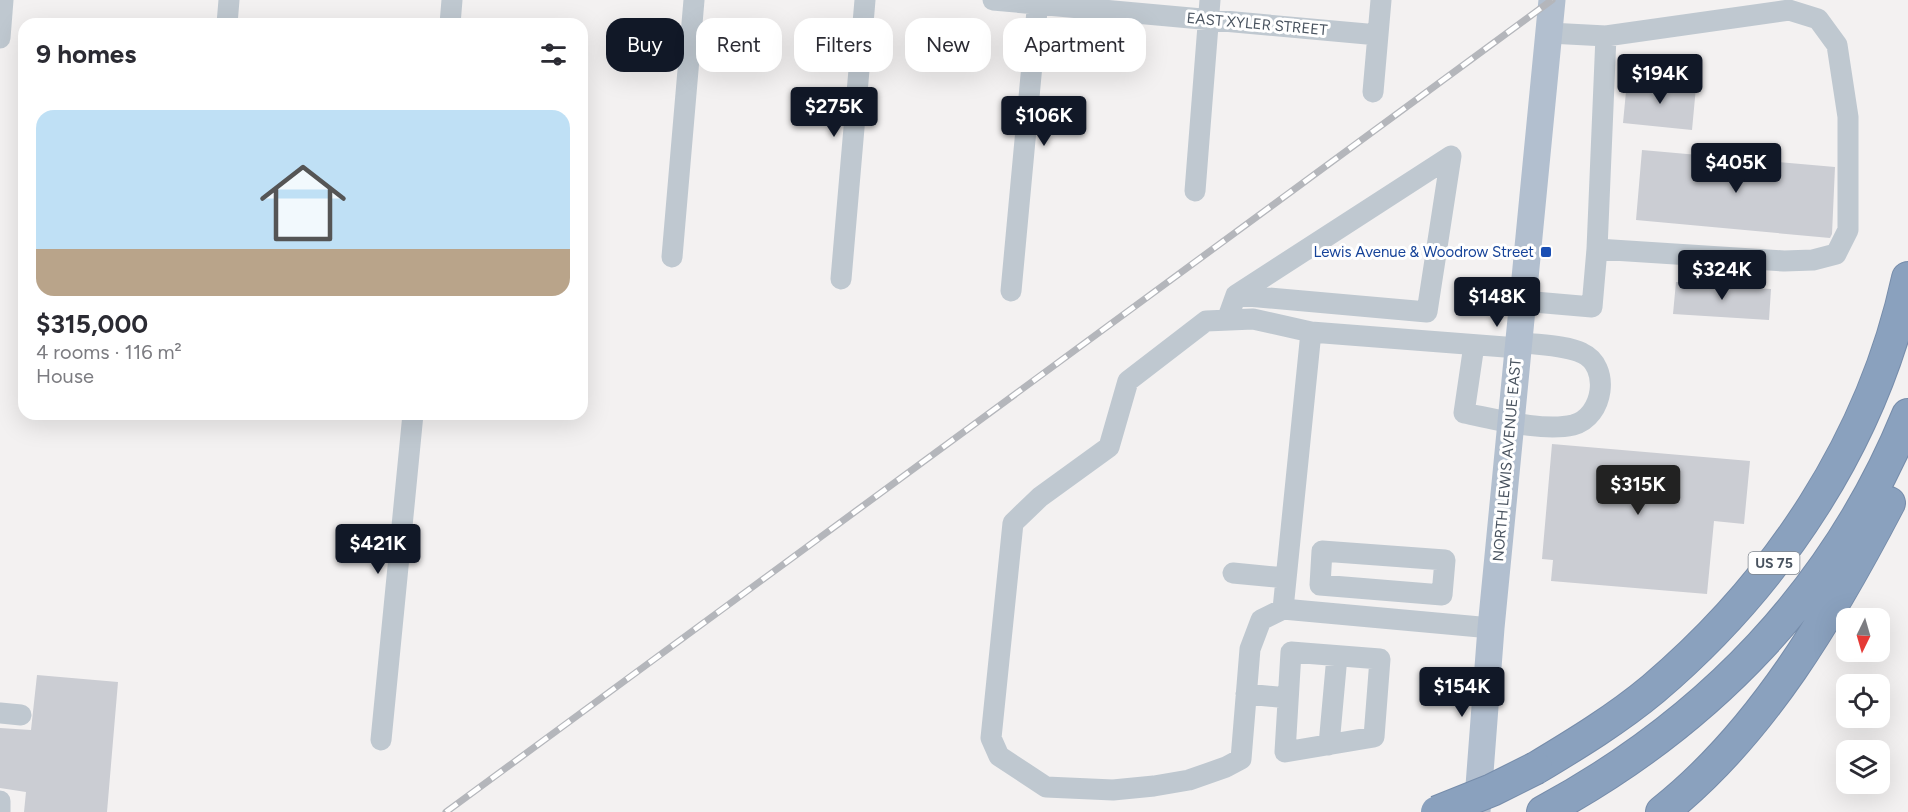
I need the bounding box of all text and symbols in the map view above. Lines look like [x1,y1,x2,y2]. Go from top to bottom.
street label: EAST XYLER STREET [1186,9,1329,39]
chip: Buy [606,18,684,72]
chip: Rent [696,18,782,72]
chip: Filters [794,18,893,72]
chip: New [905,18,991,72]
chip: Apartment [1003,18,1146,72]
text: 9 homes [36,38,136,70]
icon: filters [537,38,570,71]
pin: $194K [1618,54,1702,105]
text: $194K [1631,61,1689,85]
pin: $275K [792,87,876,138]
text: $275K [805,94,863,118]
pin: $106K [1002,96,1086,147]
text: $106K [1015,103,1073,127]
pin: $405K [1694,143,1778,194]
icon: home [249,149,357,257]
text: $405K [1705,150,1767,174]
place label: Lewis Avenue & Woodrow Street [1313,243,1534,261]
marker: Lewis Avenue & Woodrow Street [1539,245,1553,259]
pin: $324K [1680,250,1764,301]
text: $324K [1692,257,1752,281]
pin: $148K [1455,277,1539,328]
text: $148K [1468,284,1526,308]
text: $315,000 [36,308,148,340]
text: 4 rooms · 116 m² [36,340,182,364]
street label: NORTH LEWIS AVENUE EAST [1489,357,1525,562]
text: House [36,364,94,388]
pin: $315K [1596,465,1680,516]
text: $315K [1610,472,1666,496]
pin: $421K [336,524,420,575]
text: $421K [349,531,407,555]
road number: US 75 [1748,552,1800,574]
north arrow [1836,608,1890,662]
map controls [1836,608,1890,794]
pin: $154K [1420,667,1504,718]
text: $154K [1433,674,1491,698]
button: locate [1836,674,1890,728]
button: layers [1836,740,1890,794]

